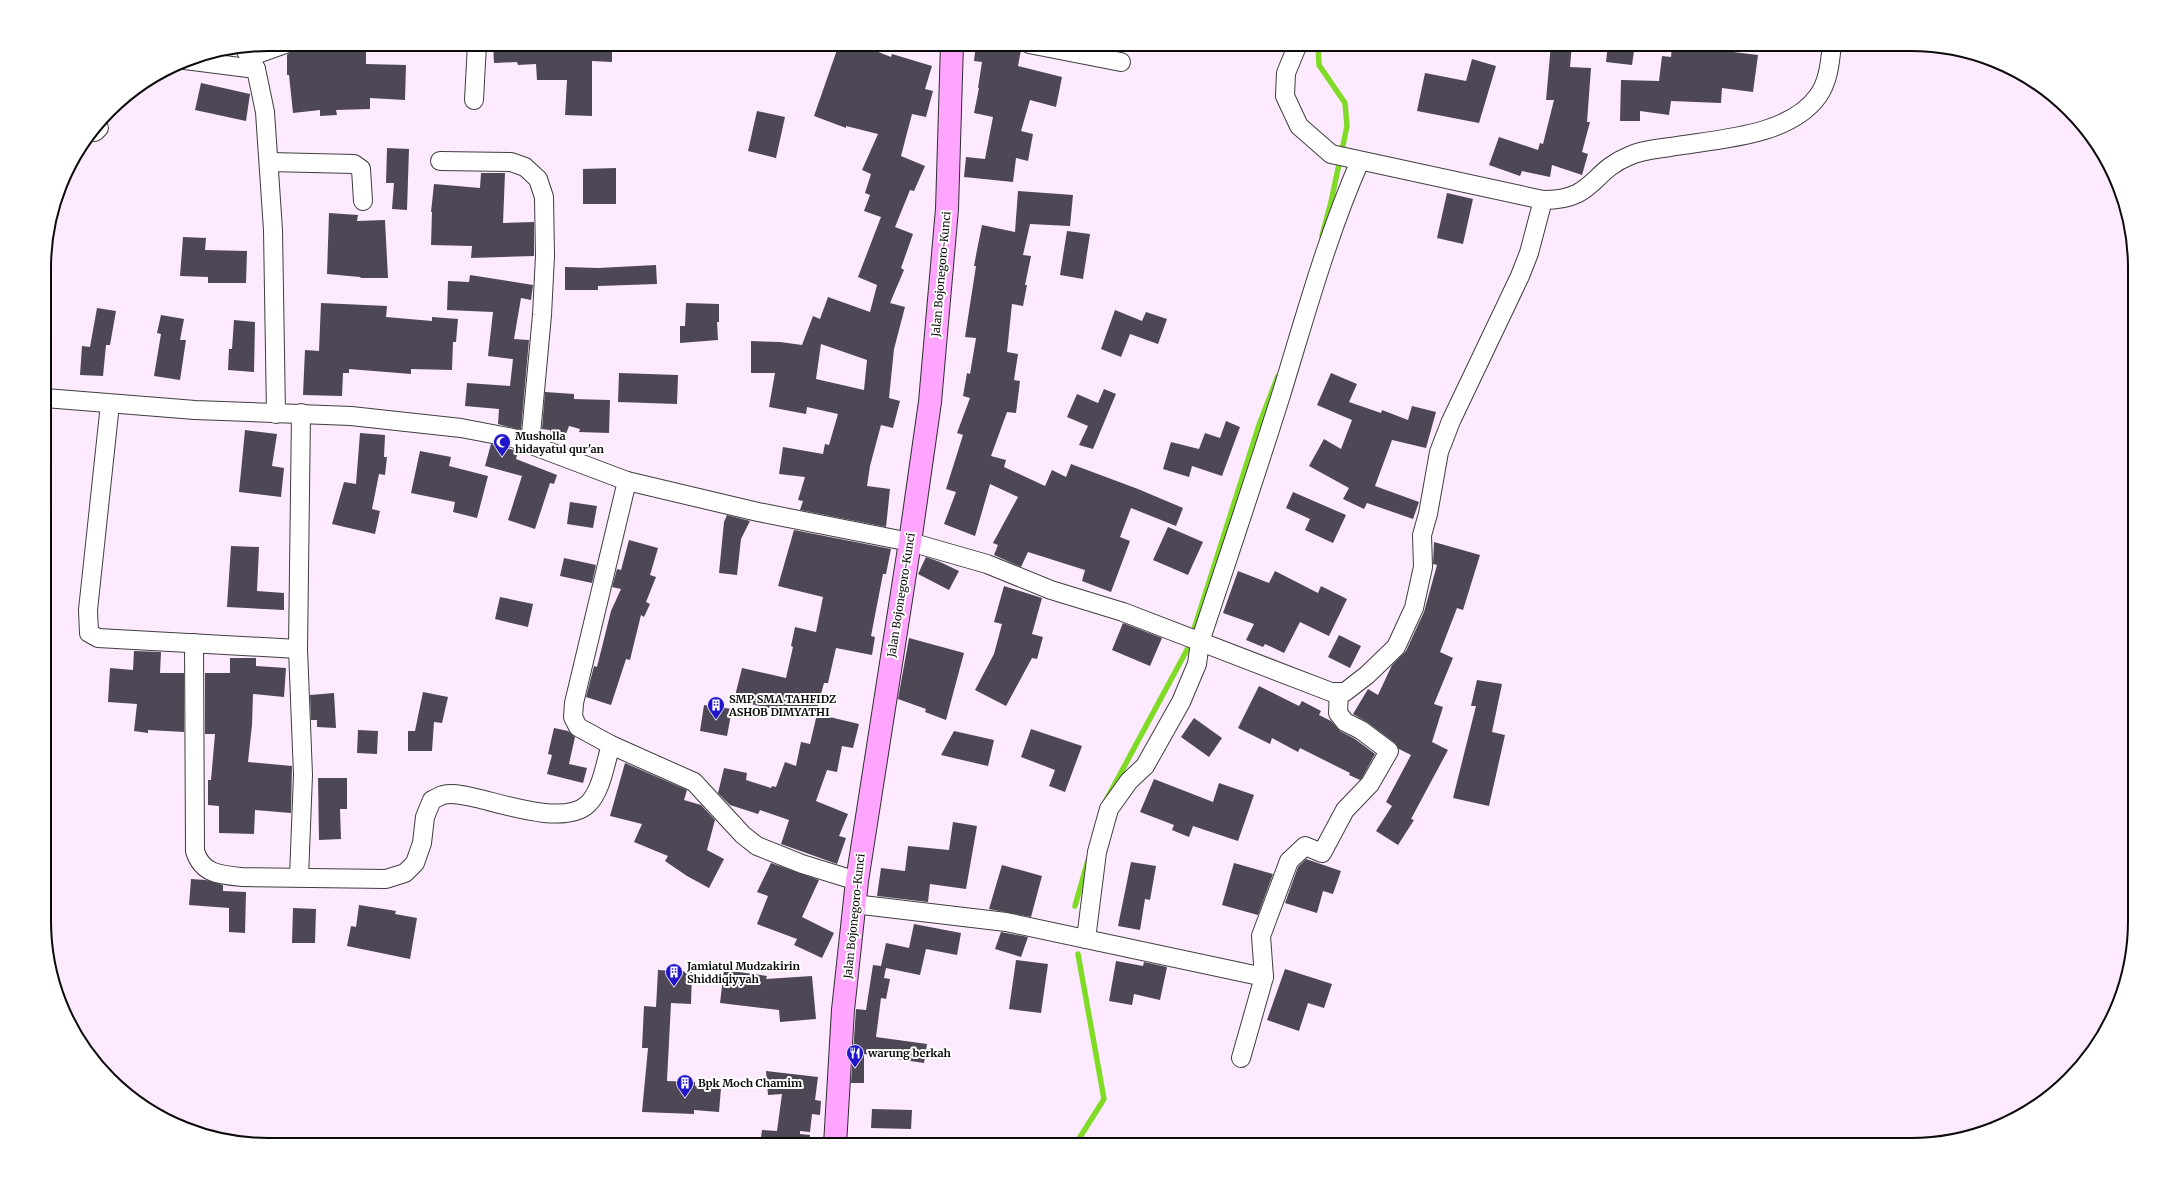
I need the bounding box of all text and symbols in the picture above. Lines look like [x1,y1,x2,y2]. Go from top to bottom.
street label: Jalan Bojonegoro-Kunci [928,210,953,338]
place label: Musholla hidayatul qur'an [515,429,604,456]
mosque icon: Musholla hidayatul qur'an [492,432,512,457]
street label: Jalan Bojonegoro-Kunci [884,531,918,659]
place label: SMP SMA TAHFIDZ ASHOB DIMYATHI [728,692,836,719]
building icon: SMP SMA TAHFIDZ ASHOB DIMYATHI [706,695,726,720]
street label: Jalan Bojonegoro-Kunci [840,852,868,980]
place label: Jamiatul Mudzakirin Shiddiqiyyah [686,959,801,986]
building icon: Jamiatul Mudzakirin Shiddiqiyyah [664,962,684,987]
restaurant icon: warung berkah [845,1043,865,1068]
place label: warung berkah [867,1046,952,1060]
building icon: Bpk Moch Chamim [675,1073,695,1098]
place label: Bpk Moch Chamim [698,1076,802,1090]

